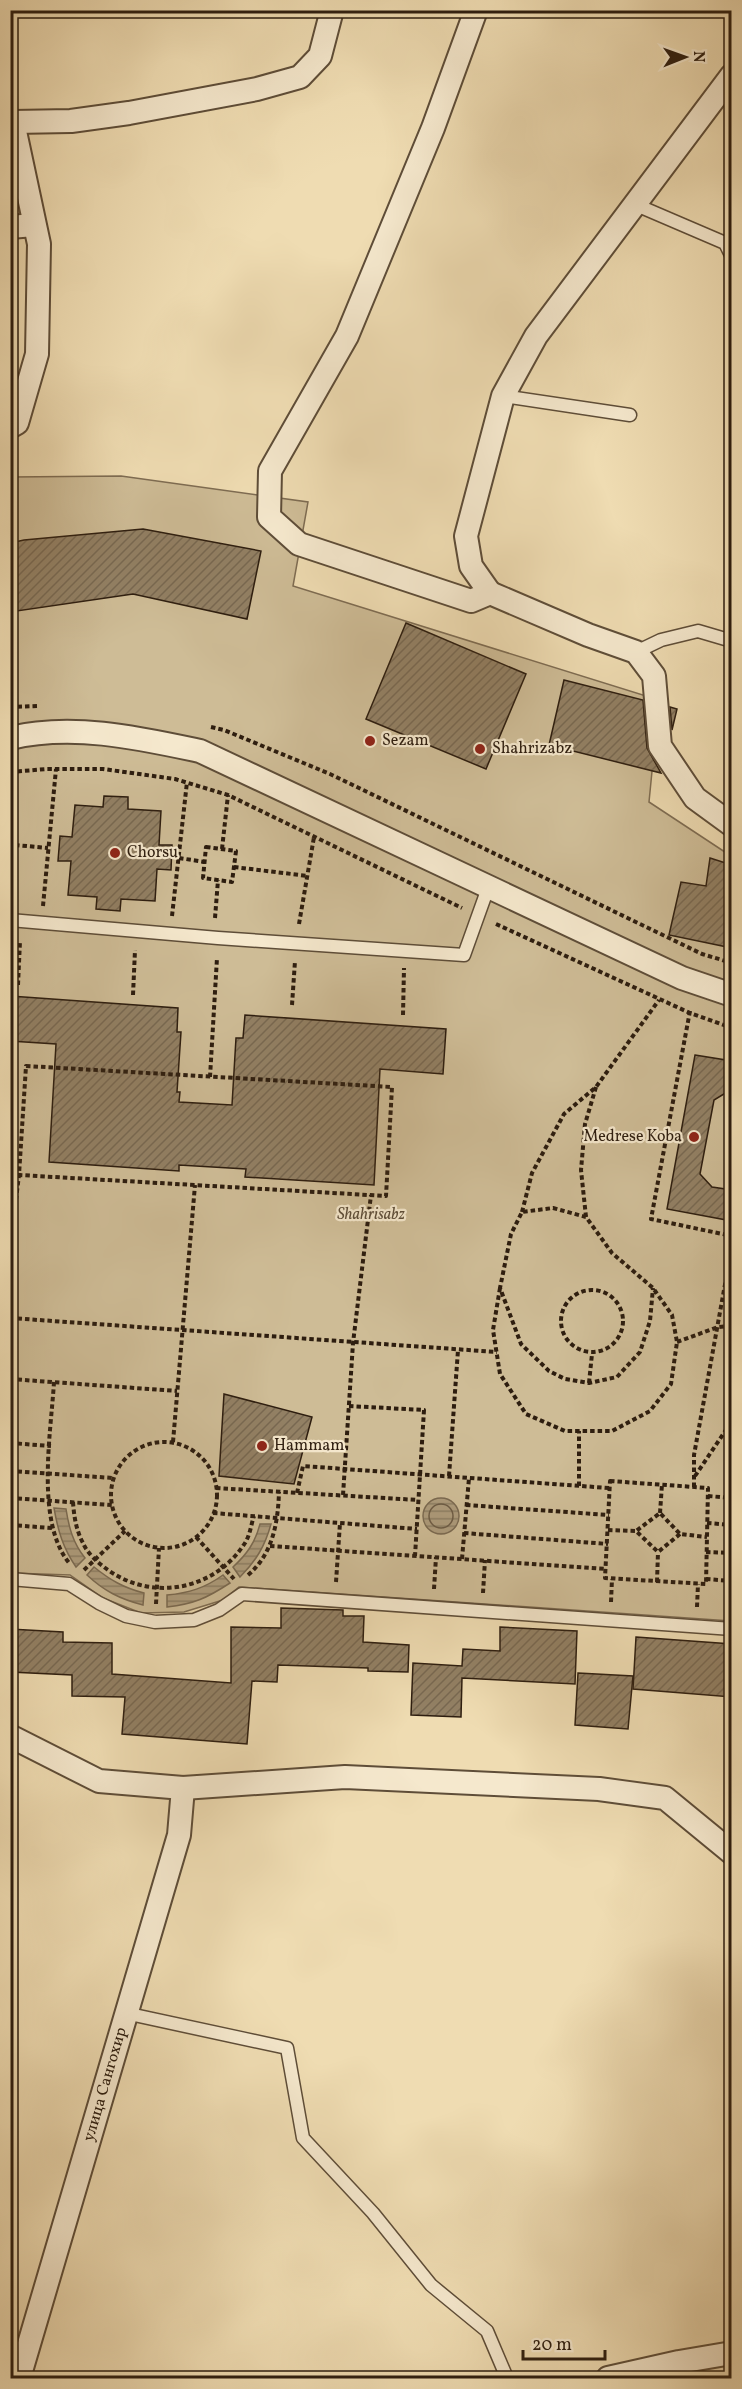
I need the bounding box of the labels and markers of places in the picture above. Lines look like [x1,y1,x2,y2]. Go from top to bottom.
place label: Sezam [382,730,429,752]
marker: Sezam [363,734,377,748]
place label: Shahrizabz [492,738,572,760]
marker: Shahrizabz [473,742,487,756]
place label: Chorsu [127,842,178,864]
marker: Chorsu [108,846,122,860]
place label: Medrese Koba [584,1126,682,1148]
marker: Medrese Koba [687,1130,701,1144]
place label: Hammam [274,1435,344,1457]
marker: Hammam [255,1439,269,1453]

